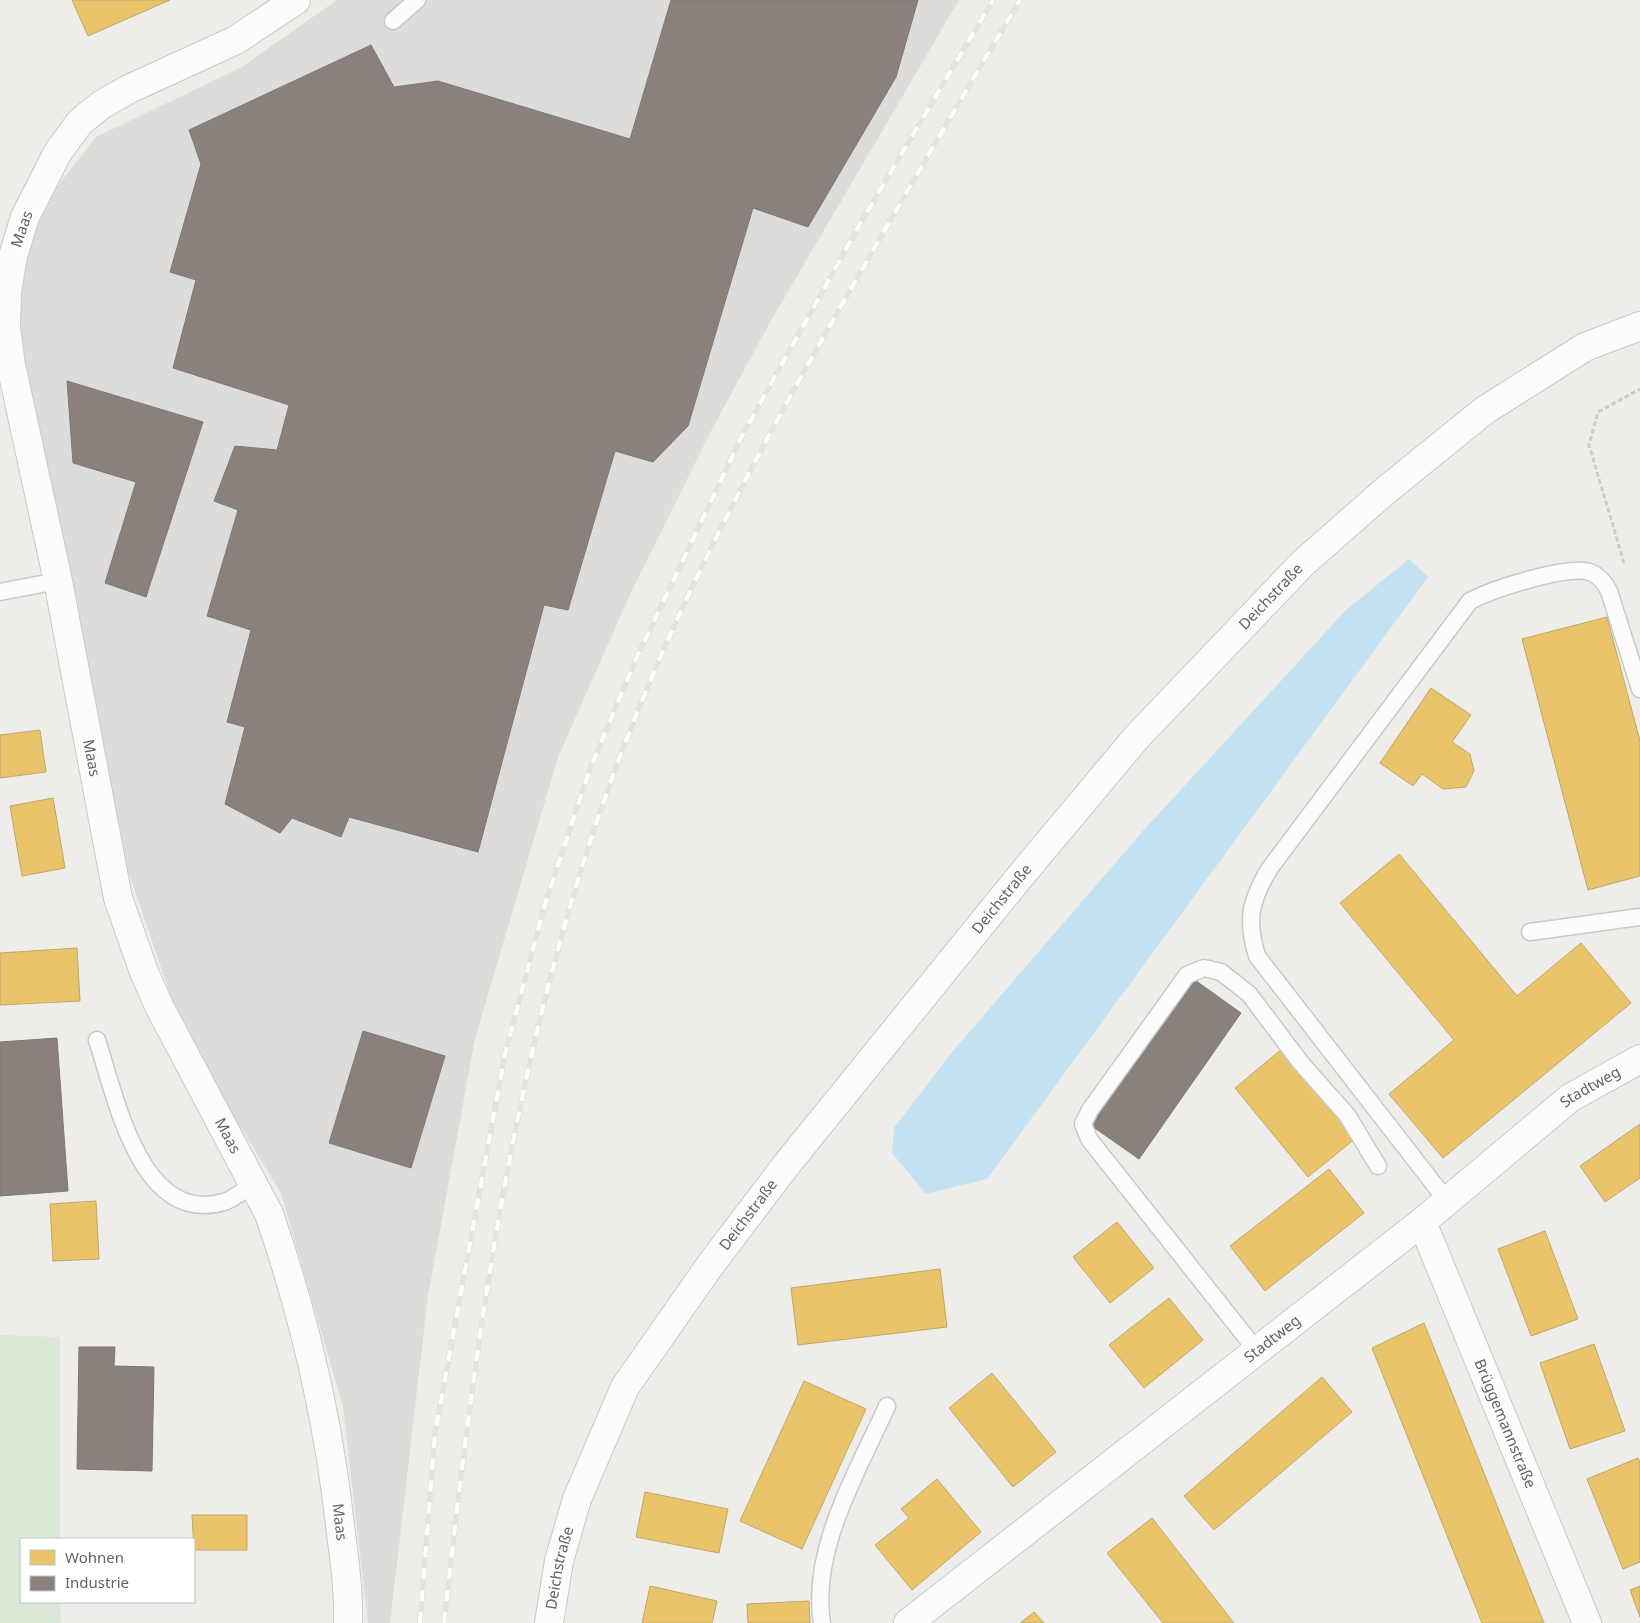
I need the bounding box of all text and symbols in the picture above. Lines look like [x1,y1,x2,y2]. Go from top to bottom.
street label: Maas [5,208,37,250]
street label: Deichstraße [1234,558,1307,633]
street label: Maas [79,737,106,778]
street label: Deichstraße [967,859,1036,938]
street label: Stadtweg [1555,1061,1623,1111]
street label: Maas [211,1114,246,1157]
street label: Deichstraße [714,1175,781,1254]
street label: Stadtweg [1239,1310,1304,1366]
street label: Brüggemannstraße [1470,1356,1541,1491]
street label: Maas [328,1502,353,1542]
street label: Deichstraße [540,1524,578,1611]
legend [20,1538,195,1603]
text: Wohnen [65,1547,124,1567]
text: Industrie [65,1572,129,1592]

